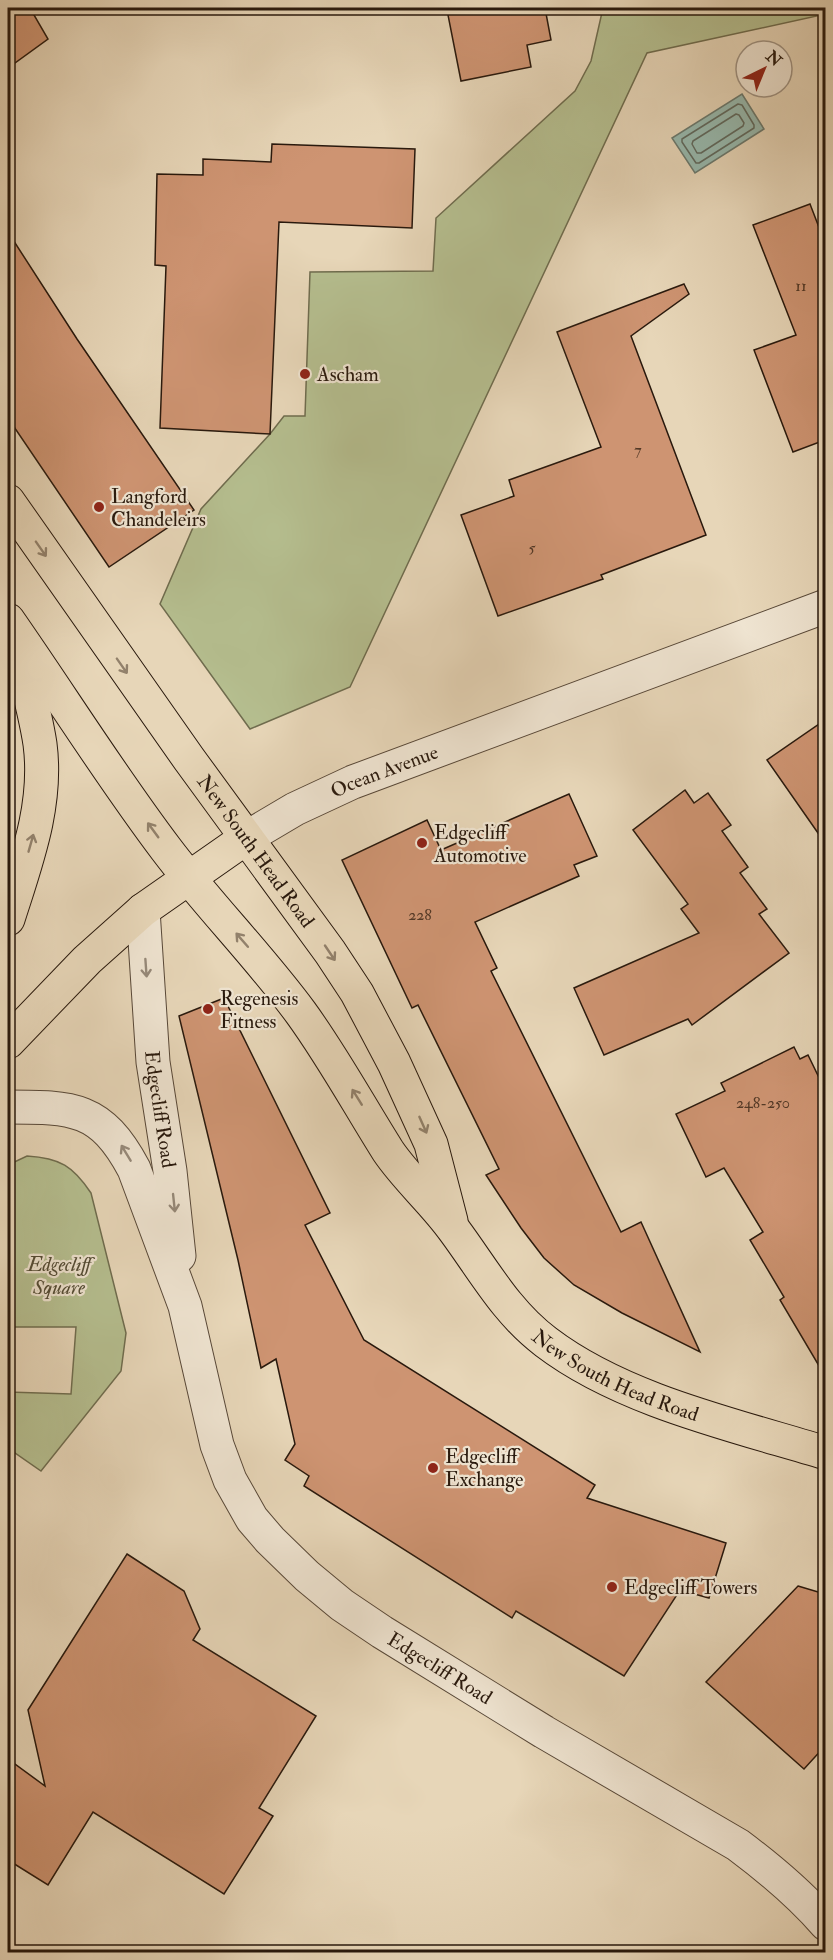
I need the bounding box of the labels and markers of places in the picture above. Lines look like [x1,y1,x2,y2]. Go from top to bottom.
place label: Ascham [316,362,379,387]
marker: Ascham [298,367,312,381]
place label: Langford Chandeleirs [111,484,206,532]
marker: Langford Chandeleirs [92,500,106,514]
place label: Edgecliff Automotive [433,820,527,868]
marker: Edgecliff Automotive [415,836,429,850]
place label: Regenesis Fitness [220,986,299,1034]
marker: Regenesis Fitness [201,1002,215,1016]
place label: Edgecliff Exchange [445,1444,523,1492]
marker: Edgecliff Exchange [426,1461,440,1475]
place label: Edgecliff Towers [624,1575,757,1600]
marker: Edgecliff Towers [605,1580,619,1594]

